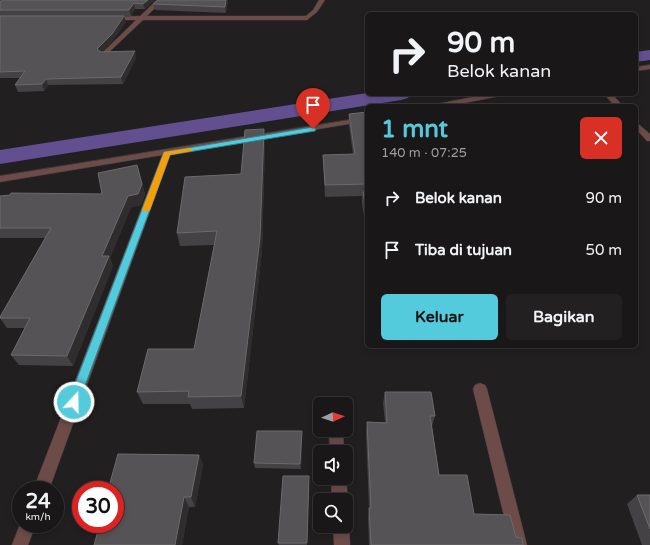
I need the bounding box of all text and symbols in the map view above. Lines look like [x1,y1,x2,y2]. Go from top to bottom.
text: 90 m [447,26,515,60]
icon: right [381,28,433,80]
text: Belok kanan [447,60,551,82]
pin [296,88,330,129]
icon: arrive [302,94,324,116]
text: 1 mnt [381,115,448,144]
button: close [580,117,622,159]
text: 140 m · 07:25 [381,145,467,161]
icon: right [381,187,403,209]
text: Belok kanan [415,189,502,207]
text: 90 m [585,189,622,207]
icon: arrive [381,239,403,261]
text: Tiba di tujuan [415,241,512,259]
text: 50 m [585,241,622,259]
button: Keluar [381,294,498,340]
button: Bagikan [506,294,622,340]
position arrow [53,381,95,423]
north arrow [313,397,353,437]
map controls [313,397,353,533]
button: sound [313,445,353,485]
speed limit sign: 30 [72,481,124,533]
text: 24 [25,490,51,514]
button: search [313,493,353,533]
text: km/h [25,511,51,523]

